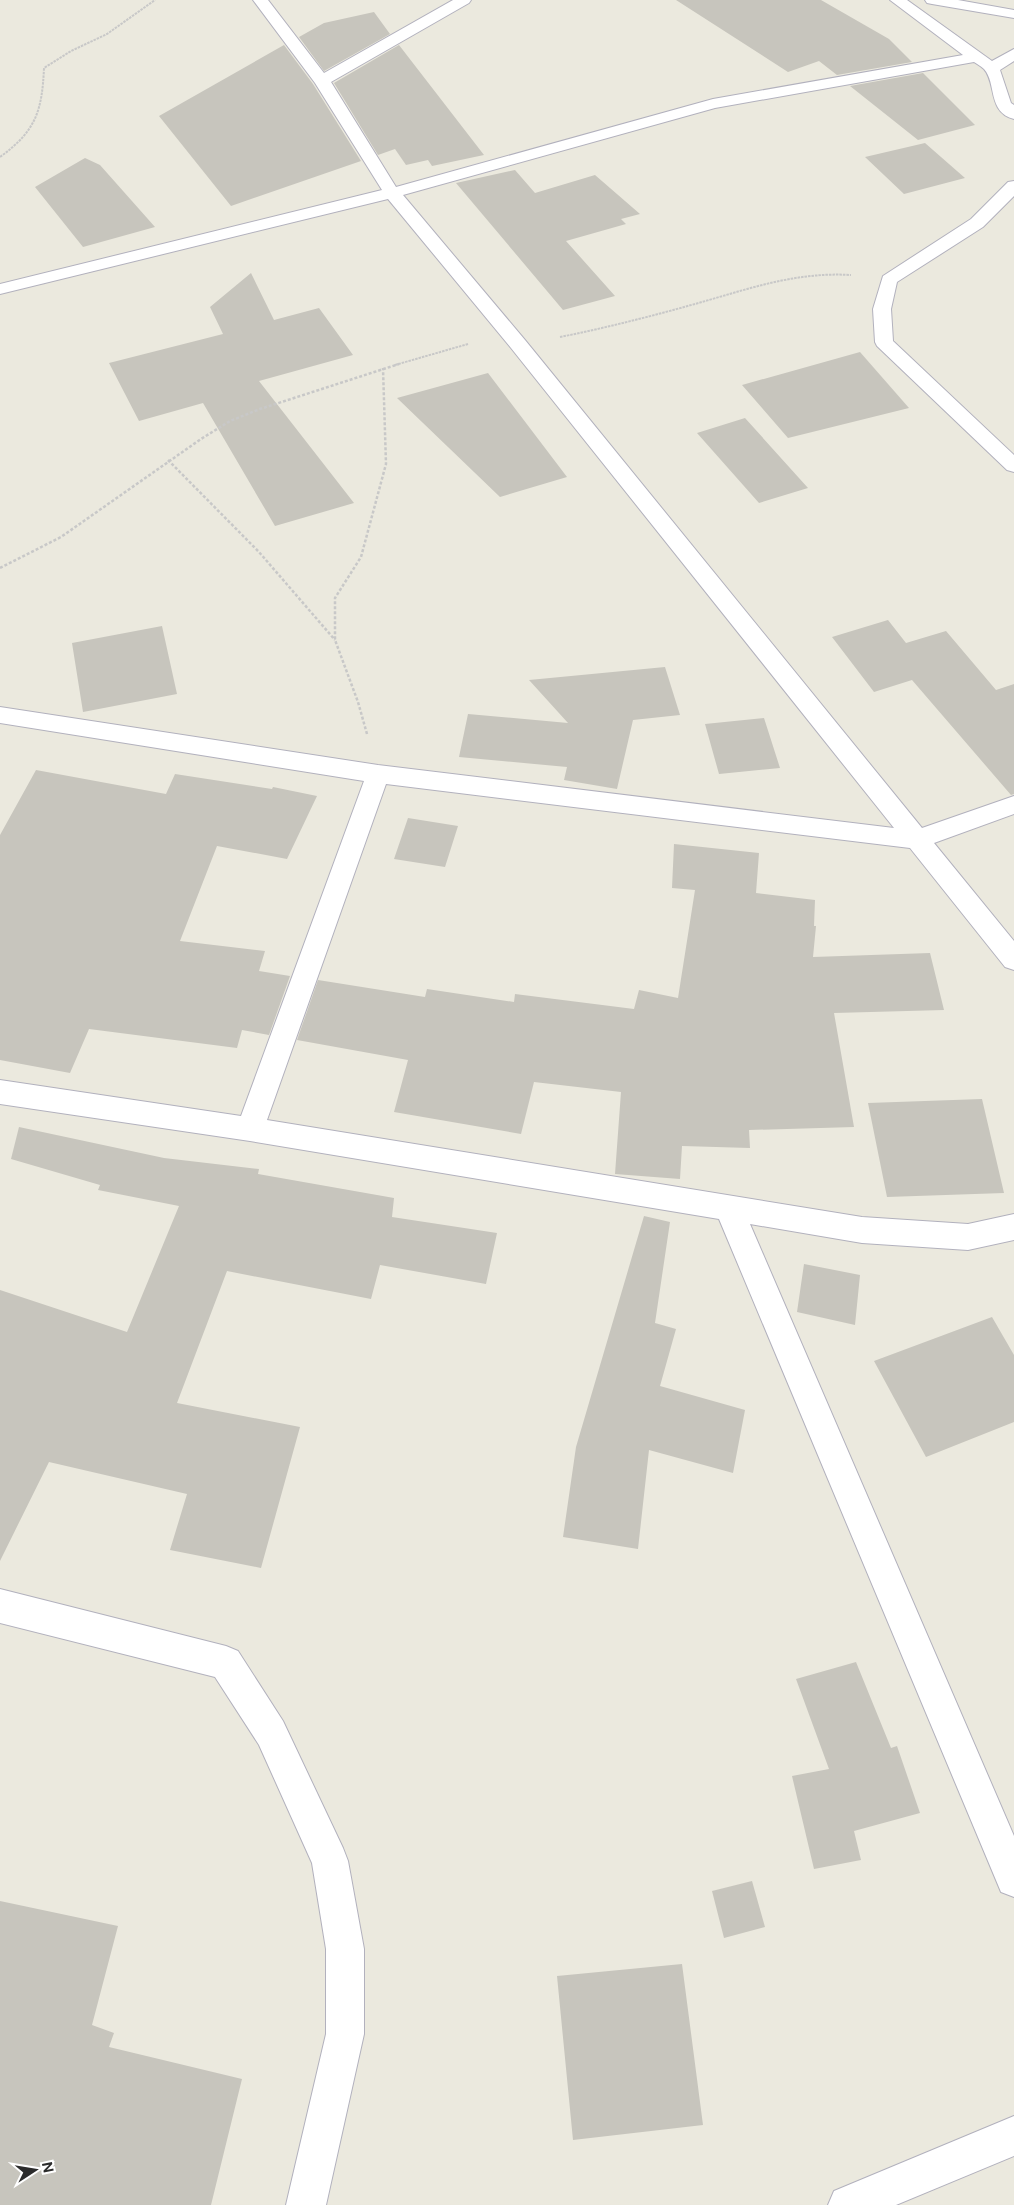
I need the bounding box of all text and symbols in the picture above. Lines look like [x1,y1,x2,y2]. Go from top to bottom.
north arrow [10,2145,60,2195]
text: N [39,2160,57,2174]

